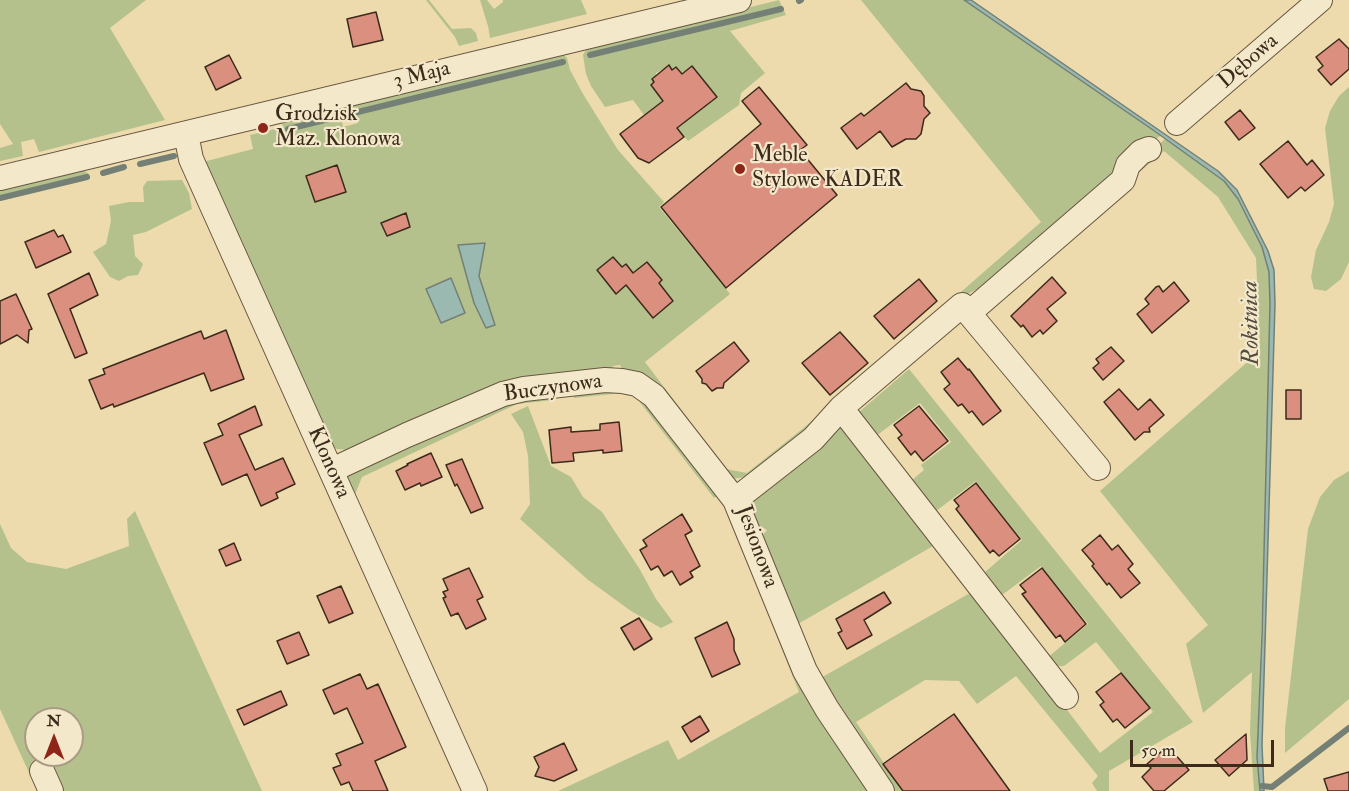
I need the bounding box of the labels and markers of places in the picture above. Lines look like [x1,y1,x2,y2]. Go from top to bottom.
place label: Grodzisk Maz. Klonowa [275,102,401,154]
marker: Grodzisk Maz. Klonowa [256,121,270,135]
place label: Meble Stylowe KADER [752,143,903,194]
marker: Meble Stylowe KADER [733,162,747,176]

